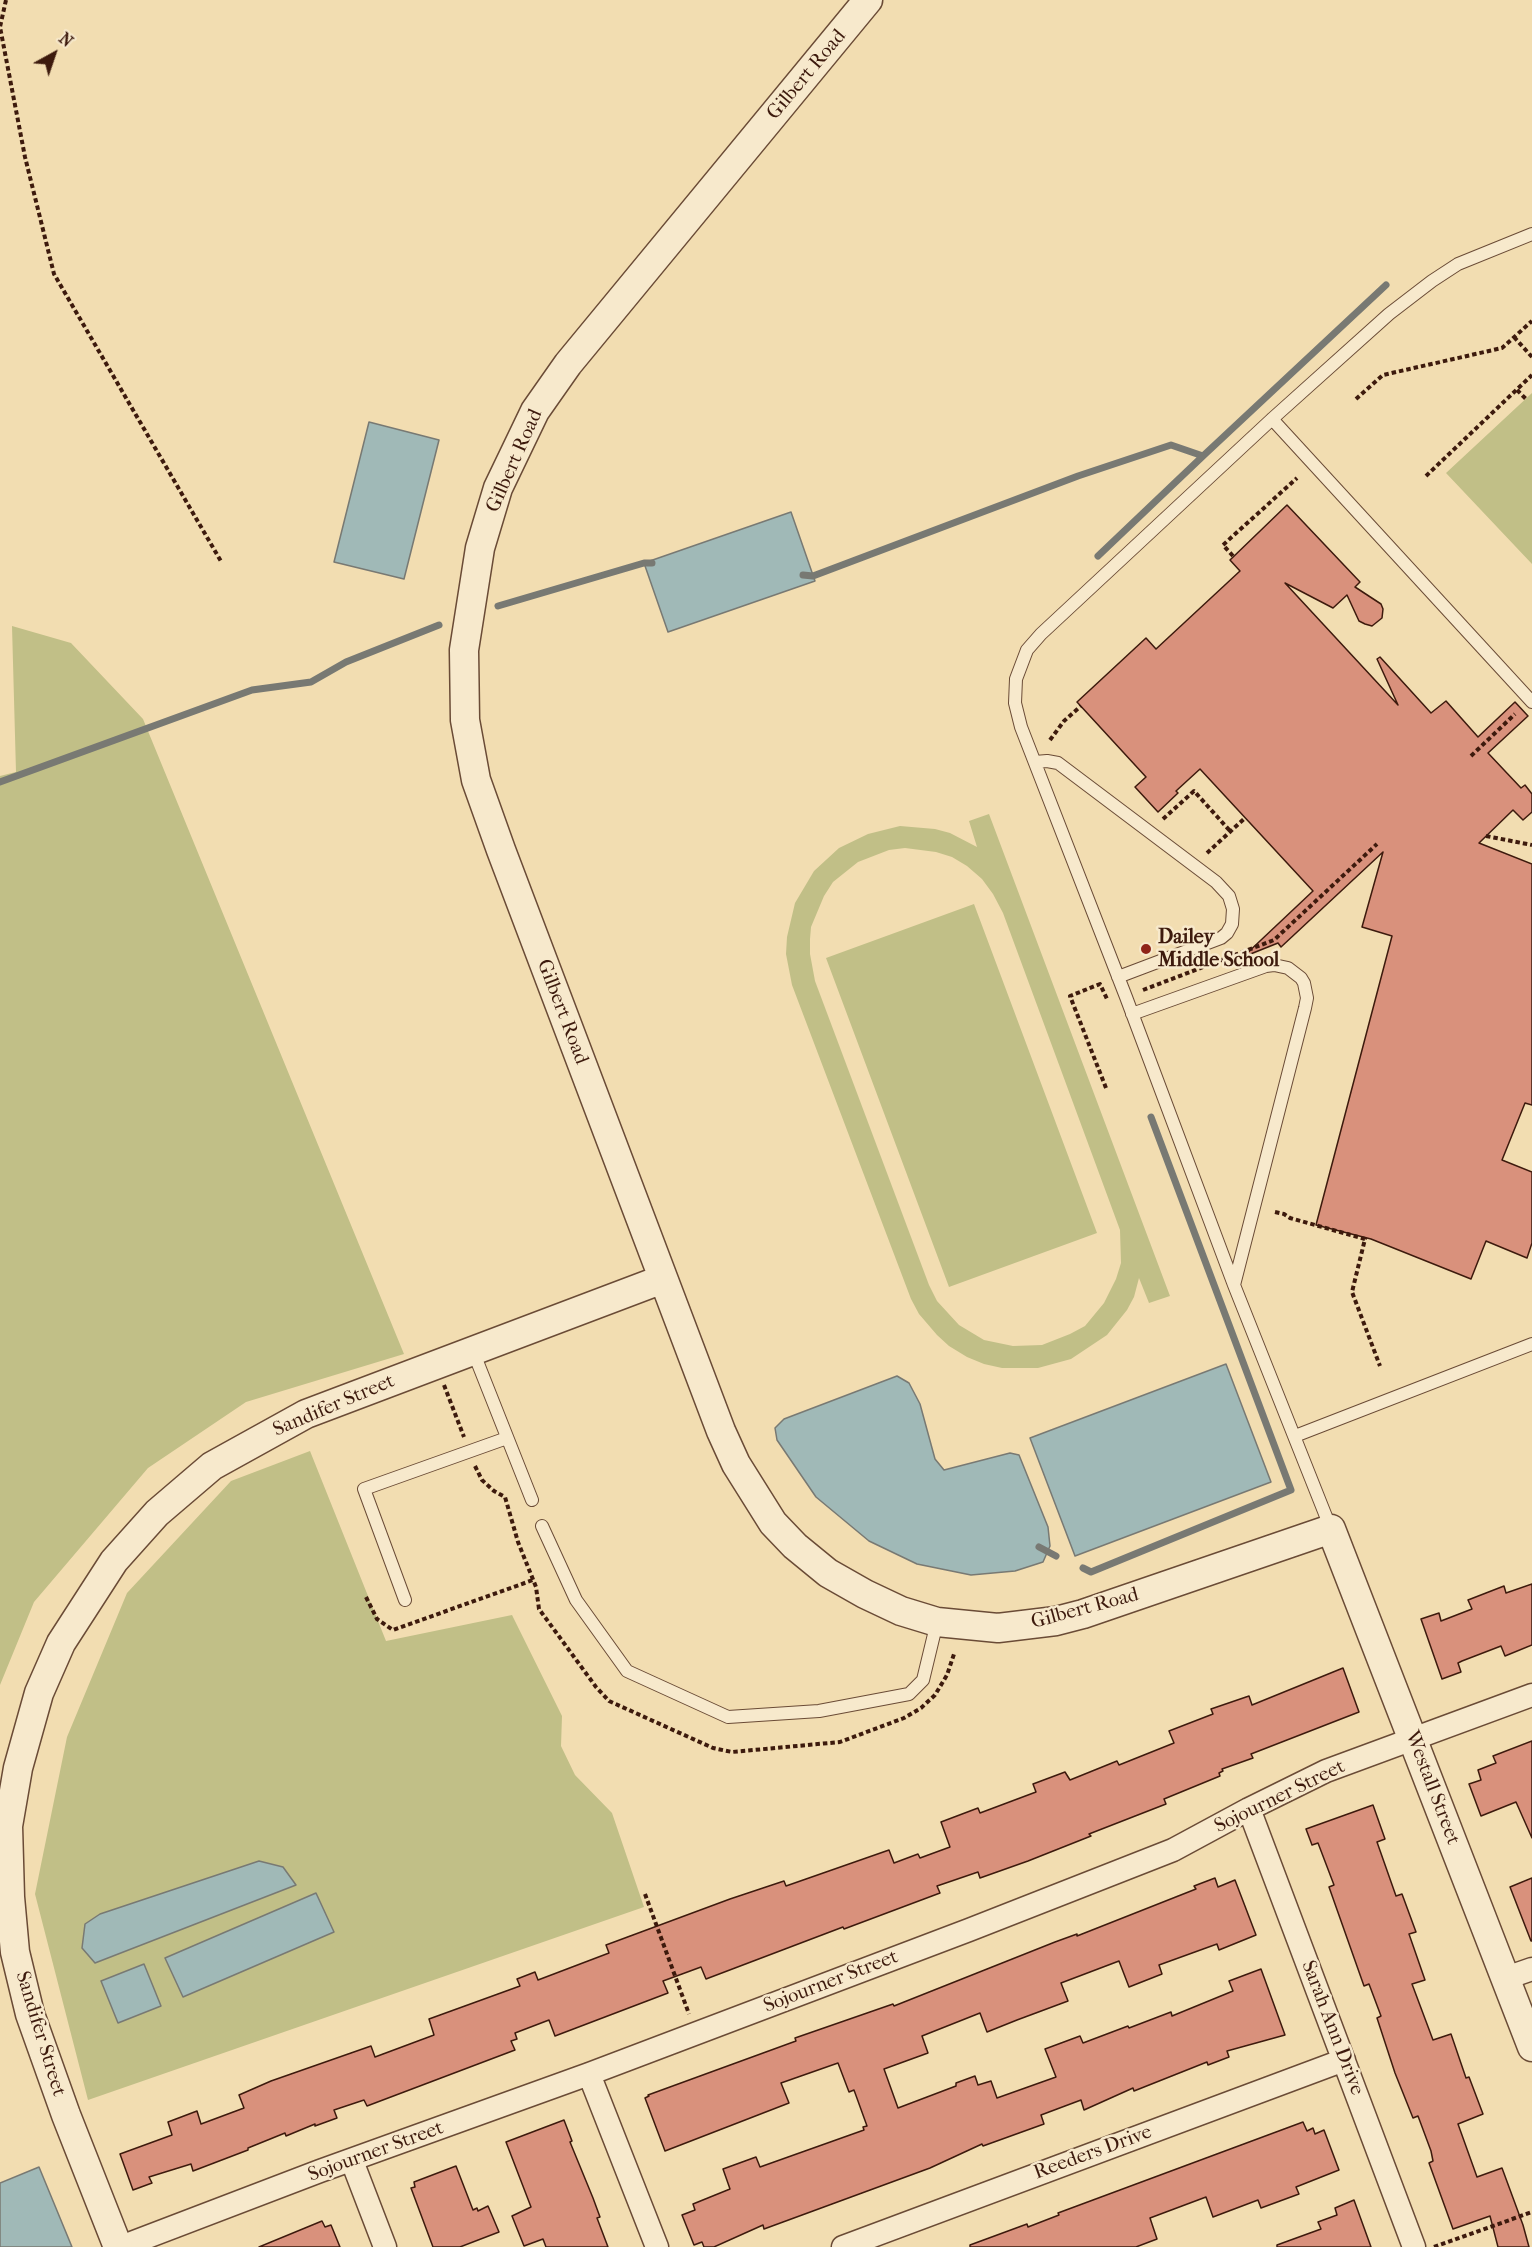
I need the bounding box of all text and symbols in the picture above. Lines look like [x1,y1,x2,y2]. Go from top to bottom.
north arrow [24,24,84,84]
street label: Gilbert Road [762,25,852,125]
text: N [55,29,77,51]
street label: Gilbert Road [482,406,548,516]
place label: Dailey Middle School [1158,926,1279,973]
marker: Dailey Middle School [1139,942,1153,956]
street label: Gilbert Road [531,956,593,1068]
street label: Sandifer Street [270,1370,398,1442]
street label: Gilbert Road [1029,1583,1141,1635]
street label: Westall Street [1399,1728,1465,1848]
street label: Sojourner Street [1211,1755,1349,1839]
street label: Sojourner Street [760,1945,902,2019]
street label: Sarah Ann Drive [1295,1957,1369,2099]
street label: Sandifer Street [10,1968,70,2100]
street label: Sojourner Street [305,2116,447,2188]
street label: Reeders Drive [1031,2121,1155,2185]

